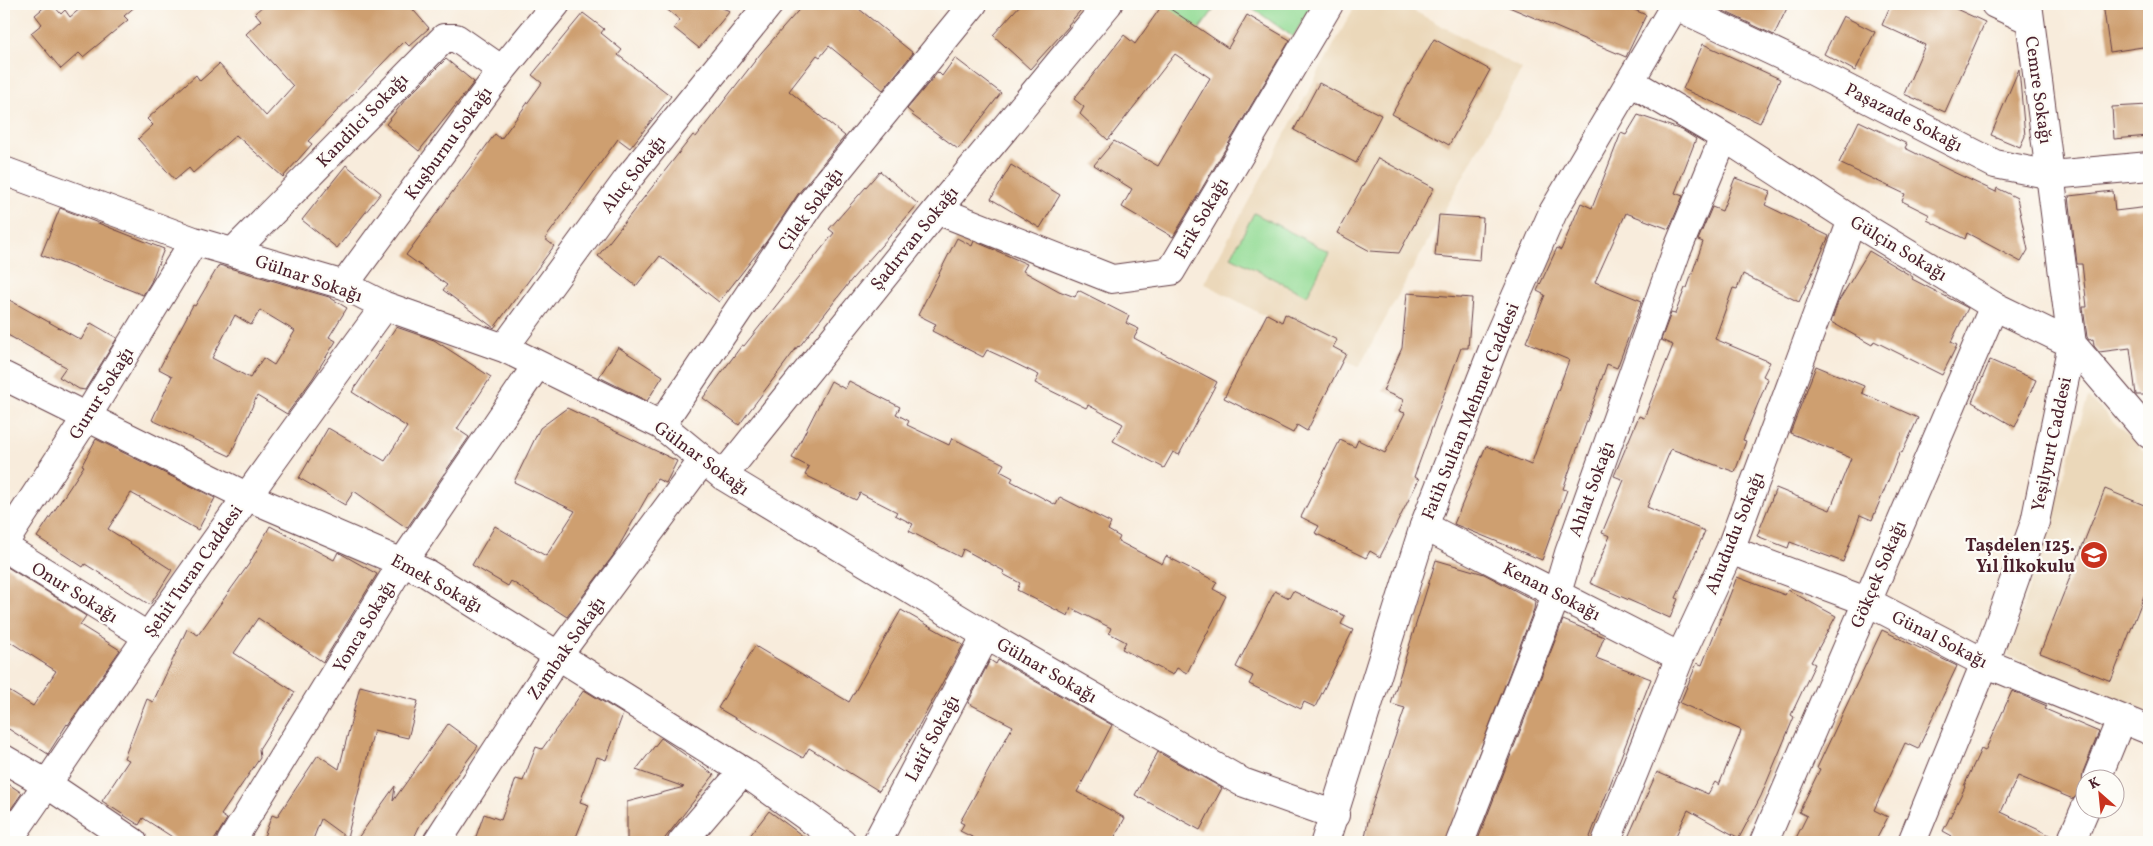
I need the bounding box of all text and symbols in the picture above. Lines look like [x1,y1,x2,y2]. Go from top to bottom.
street label: Cemre Sokağı [2018,35,2057,146]
street label: Kandilci Sokağı [311,68,415,174]
street label: Paşazade Sokağı [1840,78,1966,159]
street label: Kuşburnu Sokağı [399,82,499,206]
street label: Aluç Sokağı [596,131,673,219]
street label: Çilek Sokağı [773,163,850,257]
street label: Erik Sokağı [1169,174,1236,264]
street label: Şadırvan Sokağı [865,182,965,296]
street label: Gülçin Sokağı [1845,210,1951,288]
street label: Gülnar Sokağı [251,249,366,310]
street label: Fatih Sultan Mehmet Caddesi [1416,299,1526,524]
street label: Gurur Sokağı [64,343,141,445]
street label: Yeşilyurt Caddesi [2026,375,2079,514]
street label: Gülnar Sokağı [648,416,754,502]
street label: Ahlat Sokağı [1564,438,1621,541]
street label: Ahududu Sokağı [1699,468,1771,599]
street label: Şehit Turan Caddesi [139,500,250,643]
street label: Gökçek Sokağı [1845,517,1913,632]
place label: Taşdelen 125. Yıl İlkokulu [1965,534,2075,580]
school or university icon: Taşdelen 125. Yıl İlkokulu [2079,540,2109,570]
street label: Emek Sokağı [386,549,487,620]
street label: Onur Sokağı [26,557,122,630]
street label: Kenan Sokağı [1498,557,1605,628]
street label: Yonca Sokağı [328,576,403,678]
street label: Zambak Sokağı [522,592,612,706]
street label: Günal Sokağı [1887,605,1992,675]
street label: Gülnar Sokağı [991,632,1101,710]
street label: Latif Sokağı [900,691,967,786]
north arrow [2076,768,2126,818]
text: K [2086,773,2104,795]

